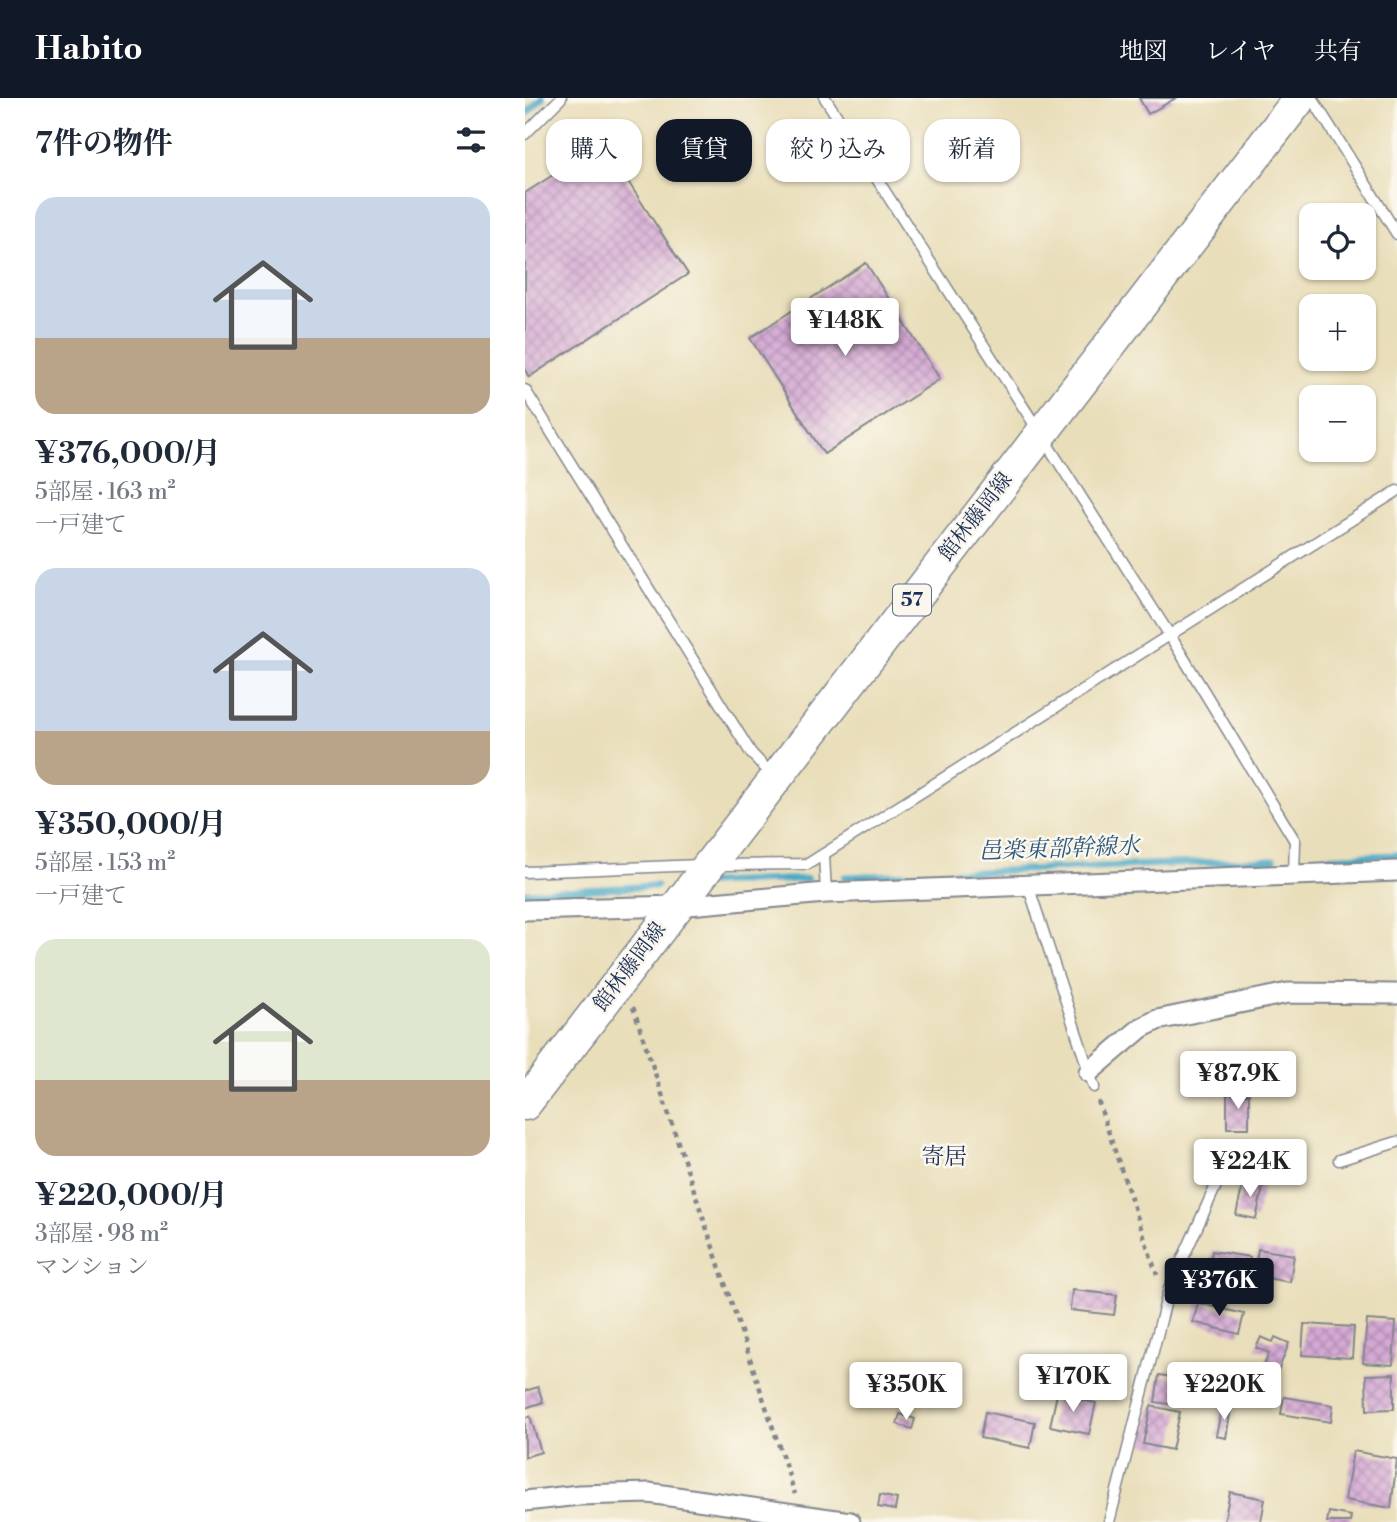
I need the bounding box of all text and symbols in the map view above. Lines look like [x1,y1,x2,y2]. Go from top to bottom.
text: Habito [35,29,143,70]
text: 地図 [1119,37,1167,67]
text: レイヤ [1205,37,1276,67]
text: 共有 [1314,37,1362,67]
chip: 購入 [546,119,642,182]
chip: 賃貸 [656,119,752,182]
chip: 絞り込み [766,119,910,182]
chip: 新着 [924,119,1020,182]
icon: filters [452,121,490,159]
text: 7件の物件 [35,125,173,163]
map controls [1299,203,1376,462]
button: locate [1299,203,1376,280]
icon: home [200,242,326,368]
button: + [1299,294,1376,371]
pin: ¥148K [796,299,894,358]
text: ¥148K [807,307,883,335]
button: − [1299,385,1376,462]
text: ¥376,000/月 [35,435,221,473]
street label: 館林藤岡線 [933,468,1019,566]
text: 5部屋 · 163 m² [35,478,176,506]
text: 一戸建て [35,511,127,539]
road number: 57 [893,584,931,615]
icon: home [200,613,326,739]
text: ¥350,000/月 [35,806,227,844]
water label: 邑楽東部幹線水 [978,832,1142,866]
text: 5部屋 · 153 m² [35,849,175,877]
text: 一戸建て [35,882,127,910]
street label: 館林藤岡線 [588,917,672,1017]
icon: home [200,984,326,1110]
pin: ¥87.9K [1181,1052,1295,1111]
text: ¥87.9K [1196,1060,1280,1088]
pin: ¥224K [1201,1140,1299,1199]
district label: 寄居 [921,1143,967,1171]
text: ¥224K [1210,1148,1290,1176]
text: ¥220,000/月 [35,1177,228,1215]
text: 3部屋 · 98 m² [35,1220,168,1248]
text: マンション [35,1253,149,1281]
pin: ¥376K [1170,1258,1268,1318]
text: ¥376K [1181,1267,1257,1295]
pin: ¥170K [1024,1354,1122,1414]
pin: ¥350K [857,1362,955,1422]
pin: ¥220K [1175,1362,1273,1422]
text: ¥170K [1035,1363,1111,1391]
text: ¥350K [865,1371,947,1399]
text: ¥220K [1183,1371,1265,1399]

